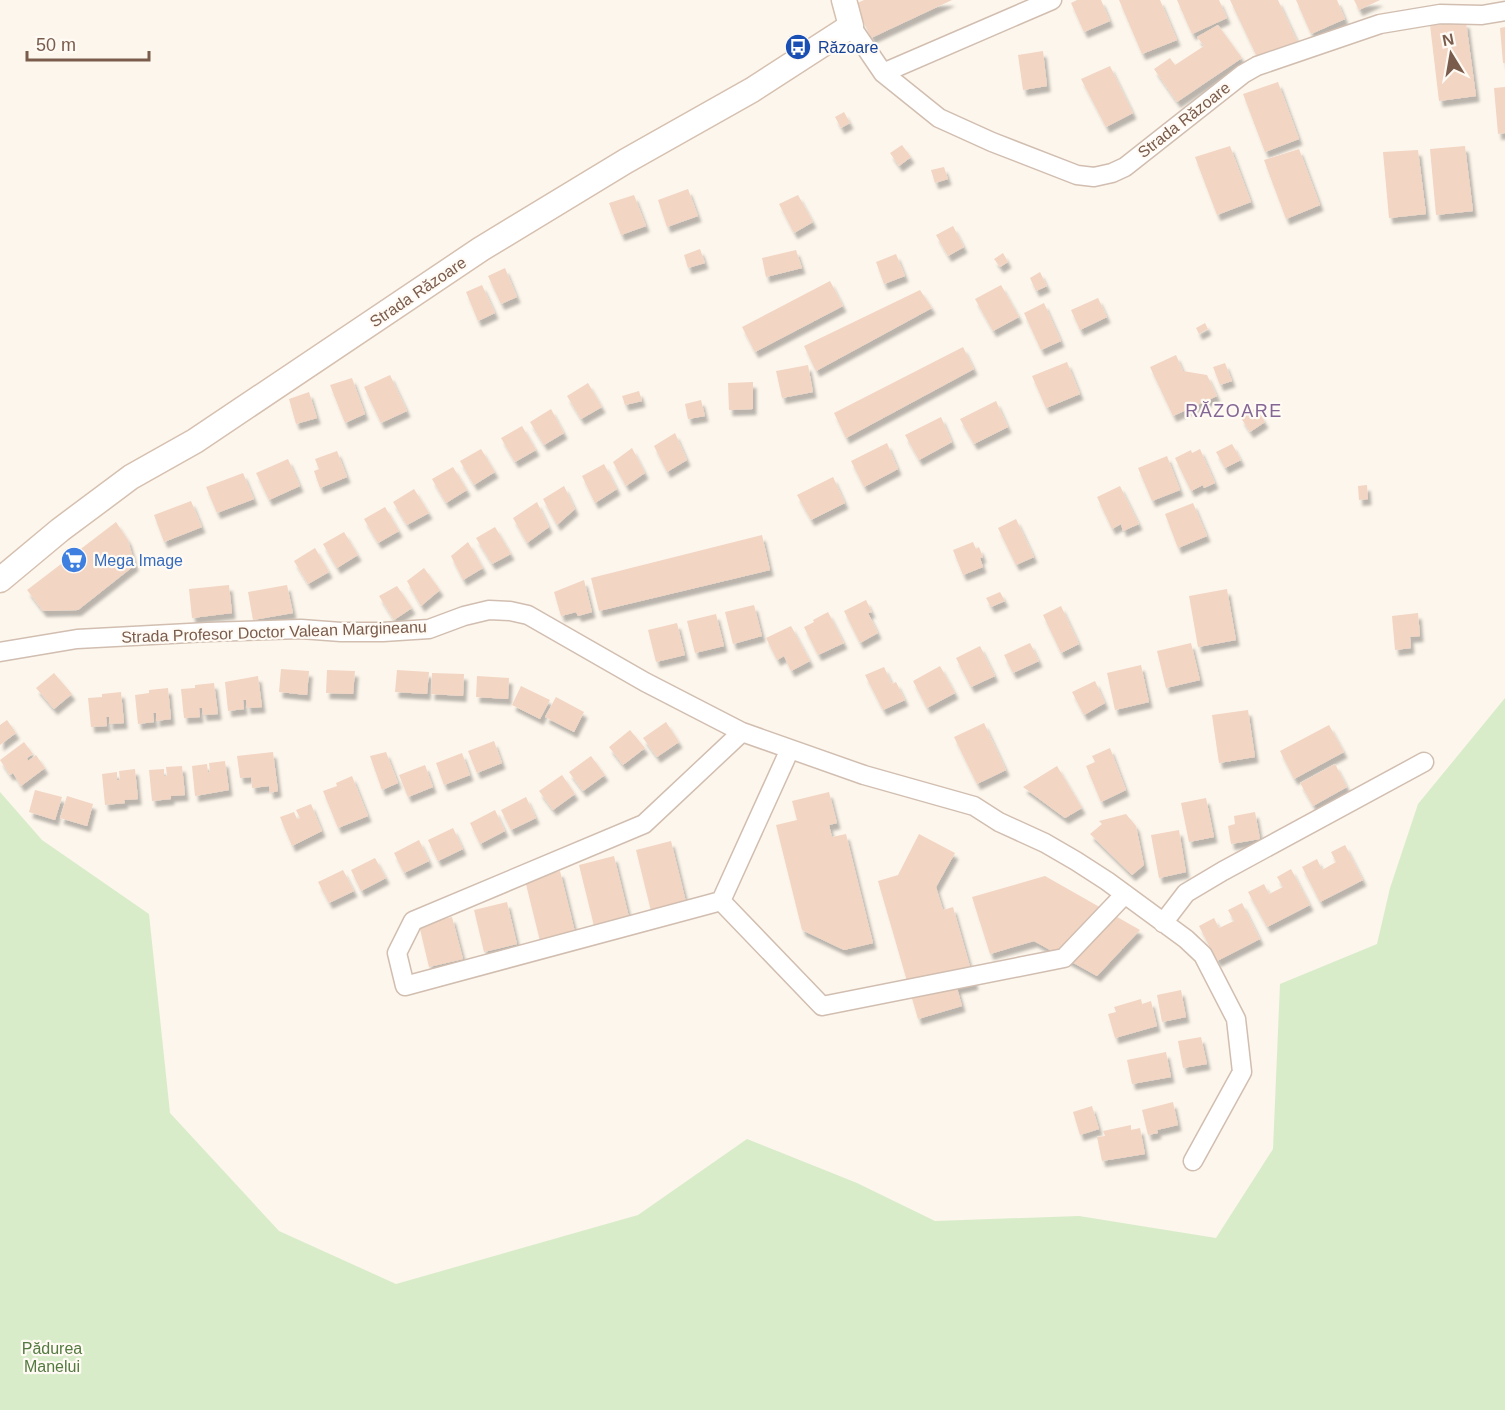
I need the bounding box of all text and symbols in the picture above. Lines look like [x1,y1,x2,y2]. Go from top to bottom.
scale bar [27,24,148,62]
north arrow [1421,24,1481,84]
text: N [1441,30,1456,49]
bus stop icon: Răzoare [783,32,813,62]
text: 50 m [36,35,76,55]
place label: Răzoare [818,39,879,56]
street label: Strada Răzoare [1135,79,1233,161]
street label: Strada Răzoare [367,254,469,330]
district label: RĂZOARE [1185,401,1283,421]
supermarket icon: Mega Image [59,545,89,575]
place label: Mega Image [94,552,183,569]
street label: Strada Profesor Doctor Valean Margineanu [121,618,427,646]
park label: Pădurea Manelui [22,1340,82,1375]

